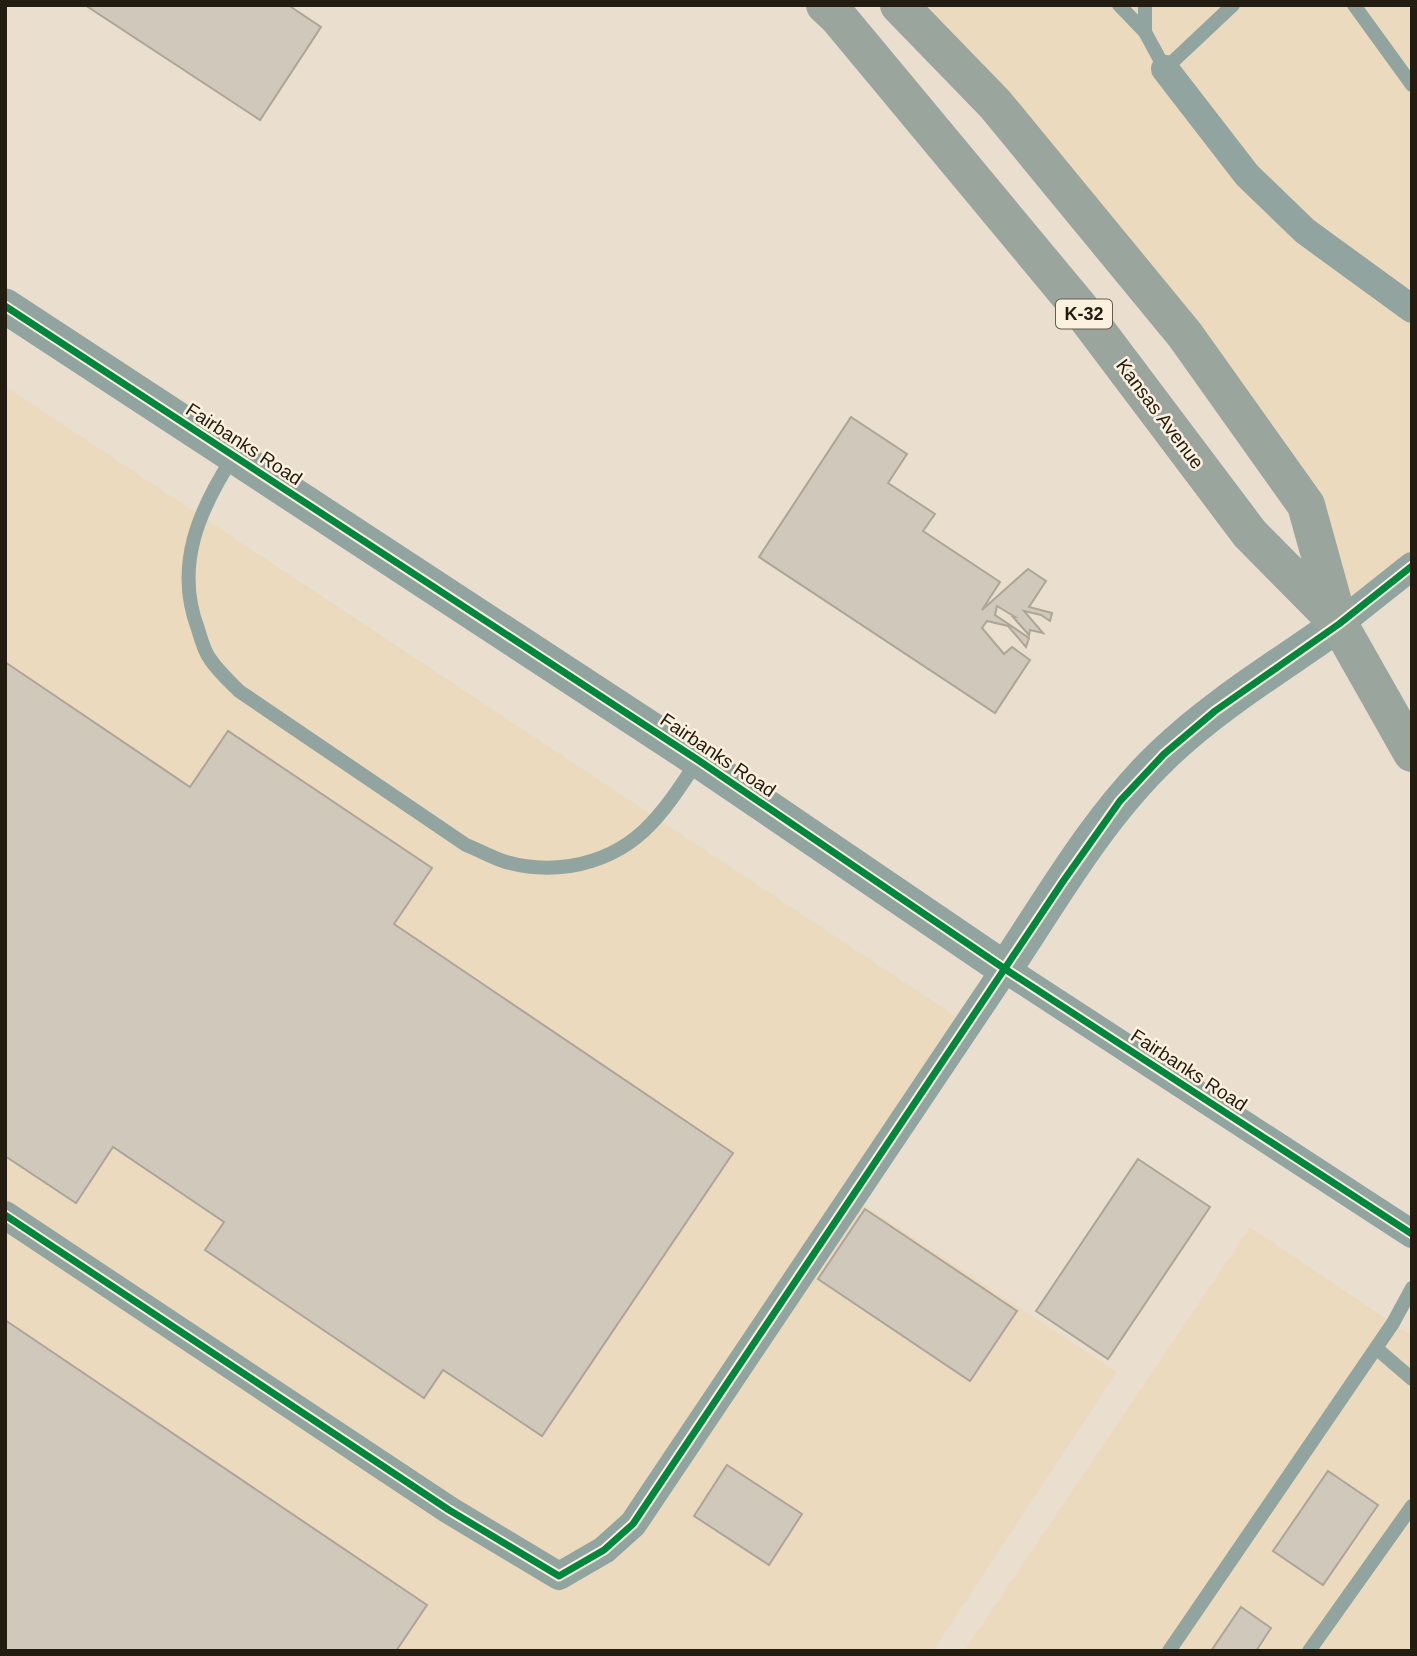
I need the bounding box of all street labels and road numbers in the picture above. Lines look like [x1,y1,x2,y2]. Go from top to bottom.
road number: K-32 [1056,300,1112,328]
street label: Kansas Avenue [1112,355,1208,473]
street label: Fairbanks Road [182,399,306,489]
street label: Fairbanks Road [657,709,779,801]
street label: Fairbanks Road [1127,1025,1251,1115]

